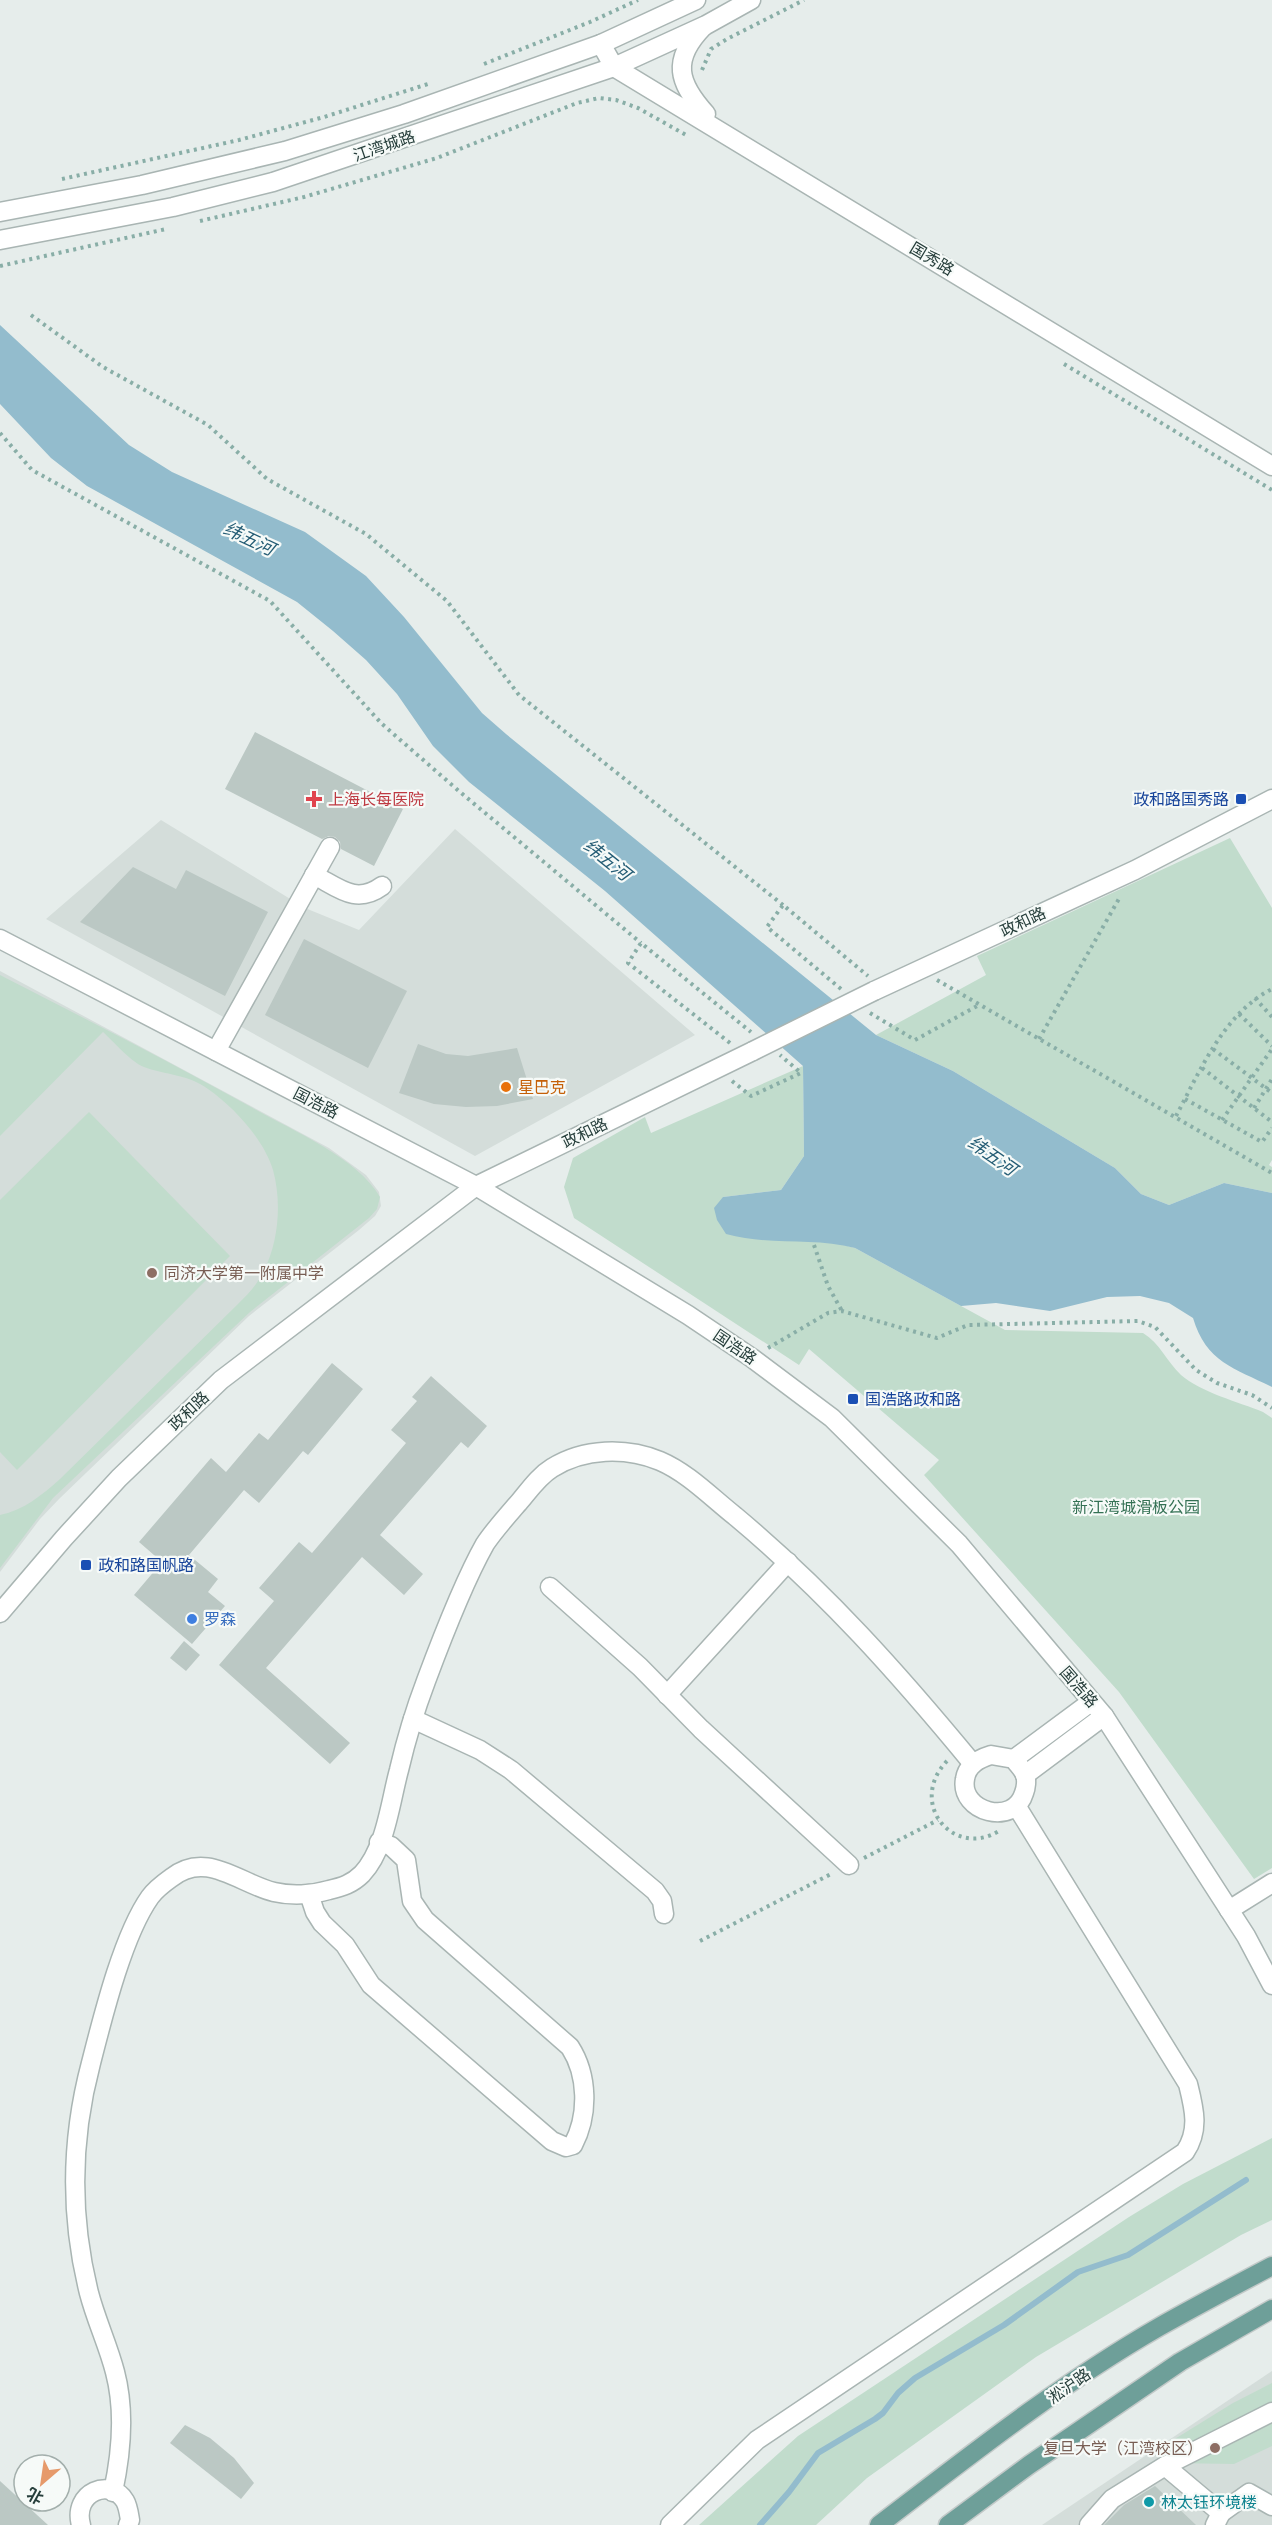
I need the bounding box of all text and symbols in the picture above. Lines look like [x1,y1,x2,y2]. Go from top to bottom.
street label: 江湾城路 [351,127,417,165]
street label: 国秀路 [907,238,957,280]
water label: 纬五河 [220,518,281,562]
marker: 上海长每医院 [305,790,323,808]
place label: 上海长每医院 [328,790,424,809]
place label: 政和路国秀路 [1133,790,1229,809]
marker: 政和路国秀路 [1234,792,1248,806]
water label: 纬五河 [579,834,637,887]
street label: 政和路 [997,903,1049,941]
place label: 星巴克 [518,1078,566,1097]
marker: 星巴克 [499,1080,513,1094]
street label: 国浩路 [290,1084,342,1122]
street label: 政和路 [559,1114,611,1152]
water label: 纬五河 [964,1132,1023,1182]
place label: 同济大学第一附属中学 [164,1264,324,1283]
marker: 同济大学第一附属中学 [145,1266,159,1280]
street label: 国浩路 [710,1326,760,1368]
street label: 政和路 [165,1387,213,1435]
place label: 国浩路政和路 [865,1390,961,1409]
marker: 国浩路政和路 [846,1392,860,1406]
park label: 新江湾城滑板公园 [1072,1498,1200,1517]
place label: 政和路国帆路 [98,1556,194,1575]
marker: 政和路国帆路 [79,1558,93,1572]
place label: 罗森 [204,1610,236,1629]
marker: 罗森 [185,1612,199,1626]
street label: 国浩路 [1056,1663,1102,1711]
street label: 淞沪路 [1044,2364,1094,2408]
place label: 复旦大学（江湾校区） [1043,2439,1203,2458]
marker: 复旦大学（江湾校区） [1208,2441,1222,2455]
north arrow [12,2453,72,2513]
text: 北 [23,2483,47,2508]
place label: 林太钰环境楼 [1161,2493,1257,2512]
marker: 林太钰环境楼 [1142,2495,1156,2509]

